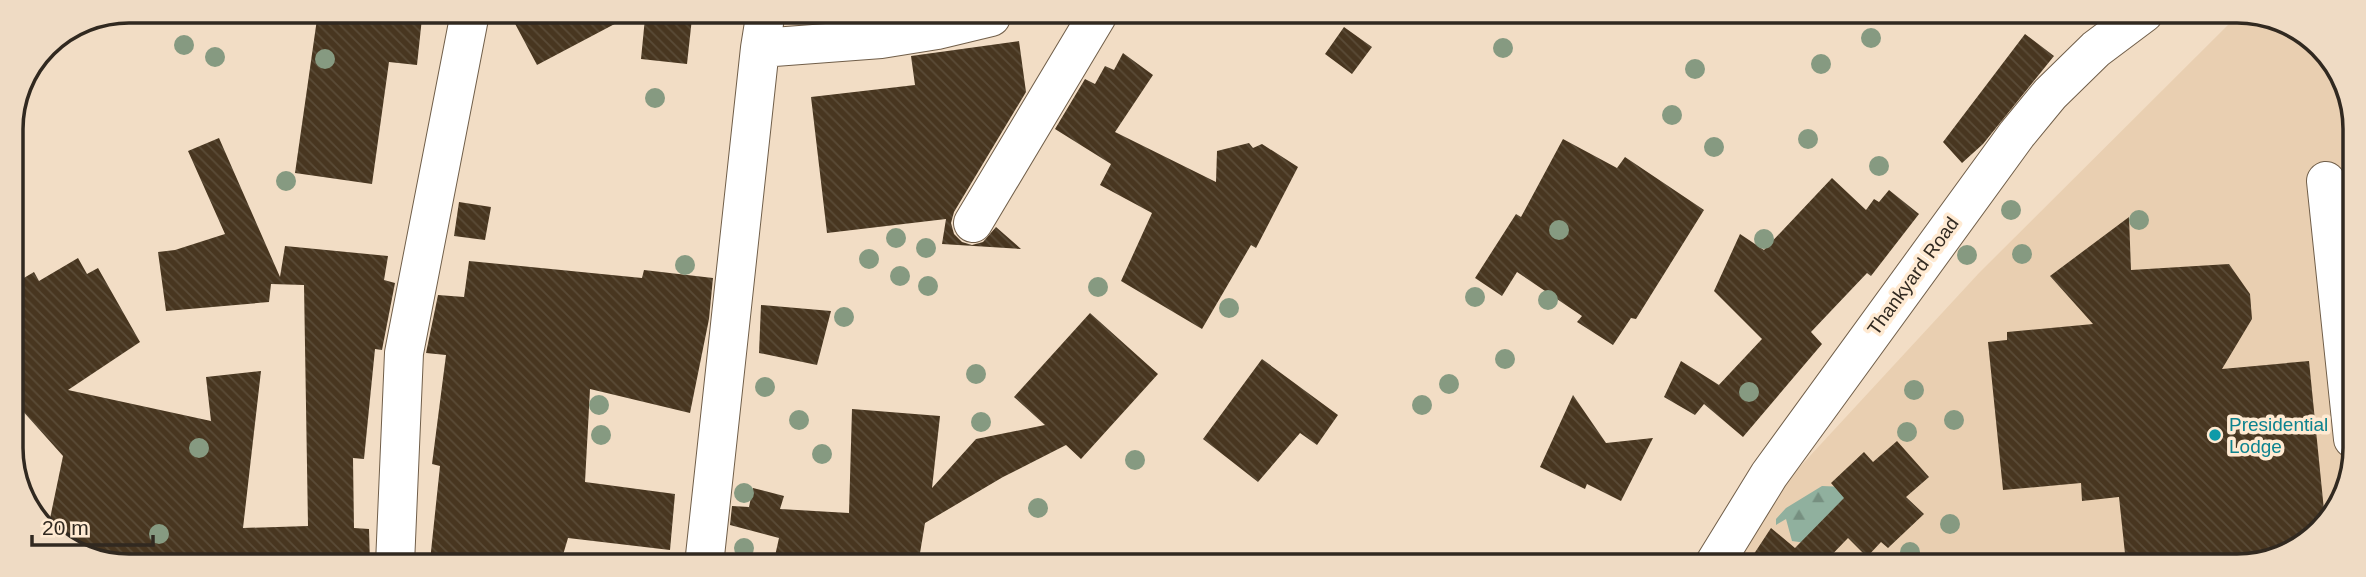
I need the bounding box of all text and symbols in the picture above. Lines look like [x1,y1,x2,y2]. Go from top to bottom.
street label: Thankyard Road [1863,213,1963,339]
place label: Presidential Lodge [2229,414,2328,457]
marker: Presidential Lodge [2207,427,2223,443]
scale bar [32,504,152,548]
text: 20 m [42,516,89,539]

